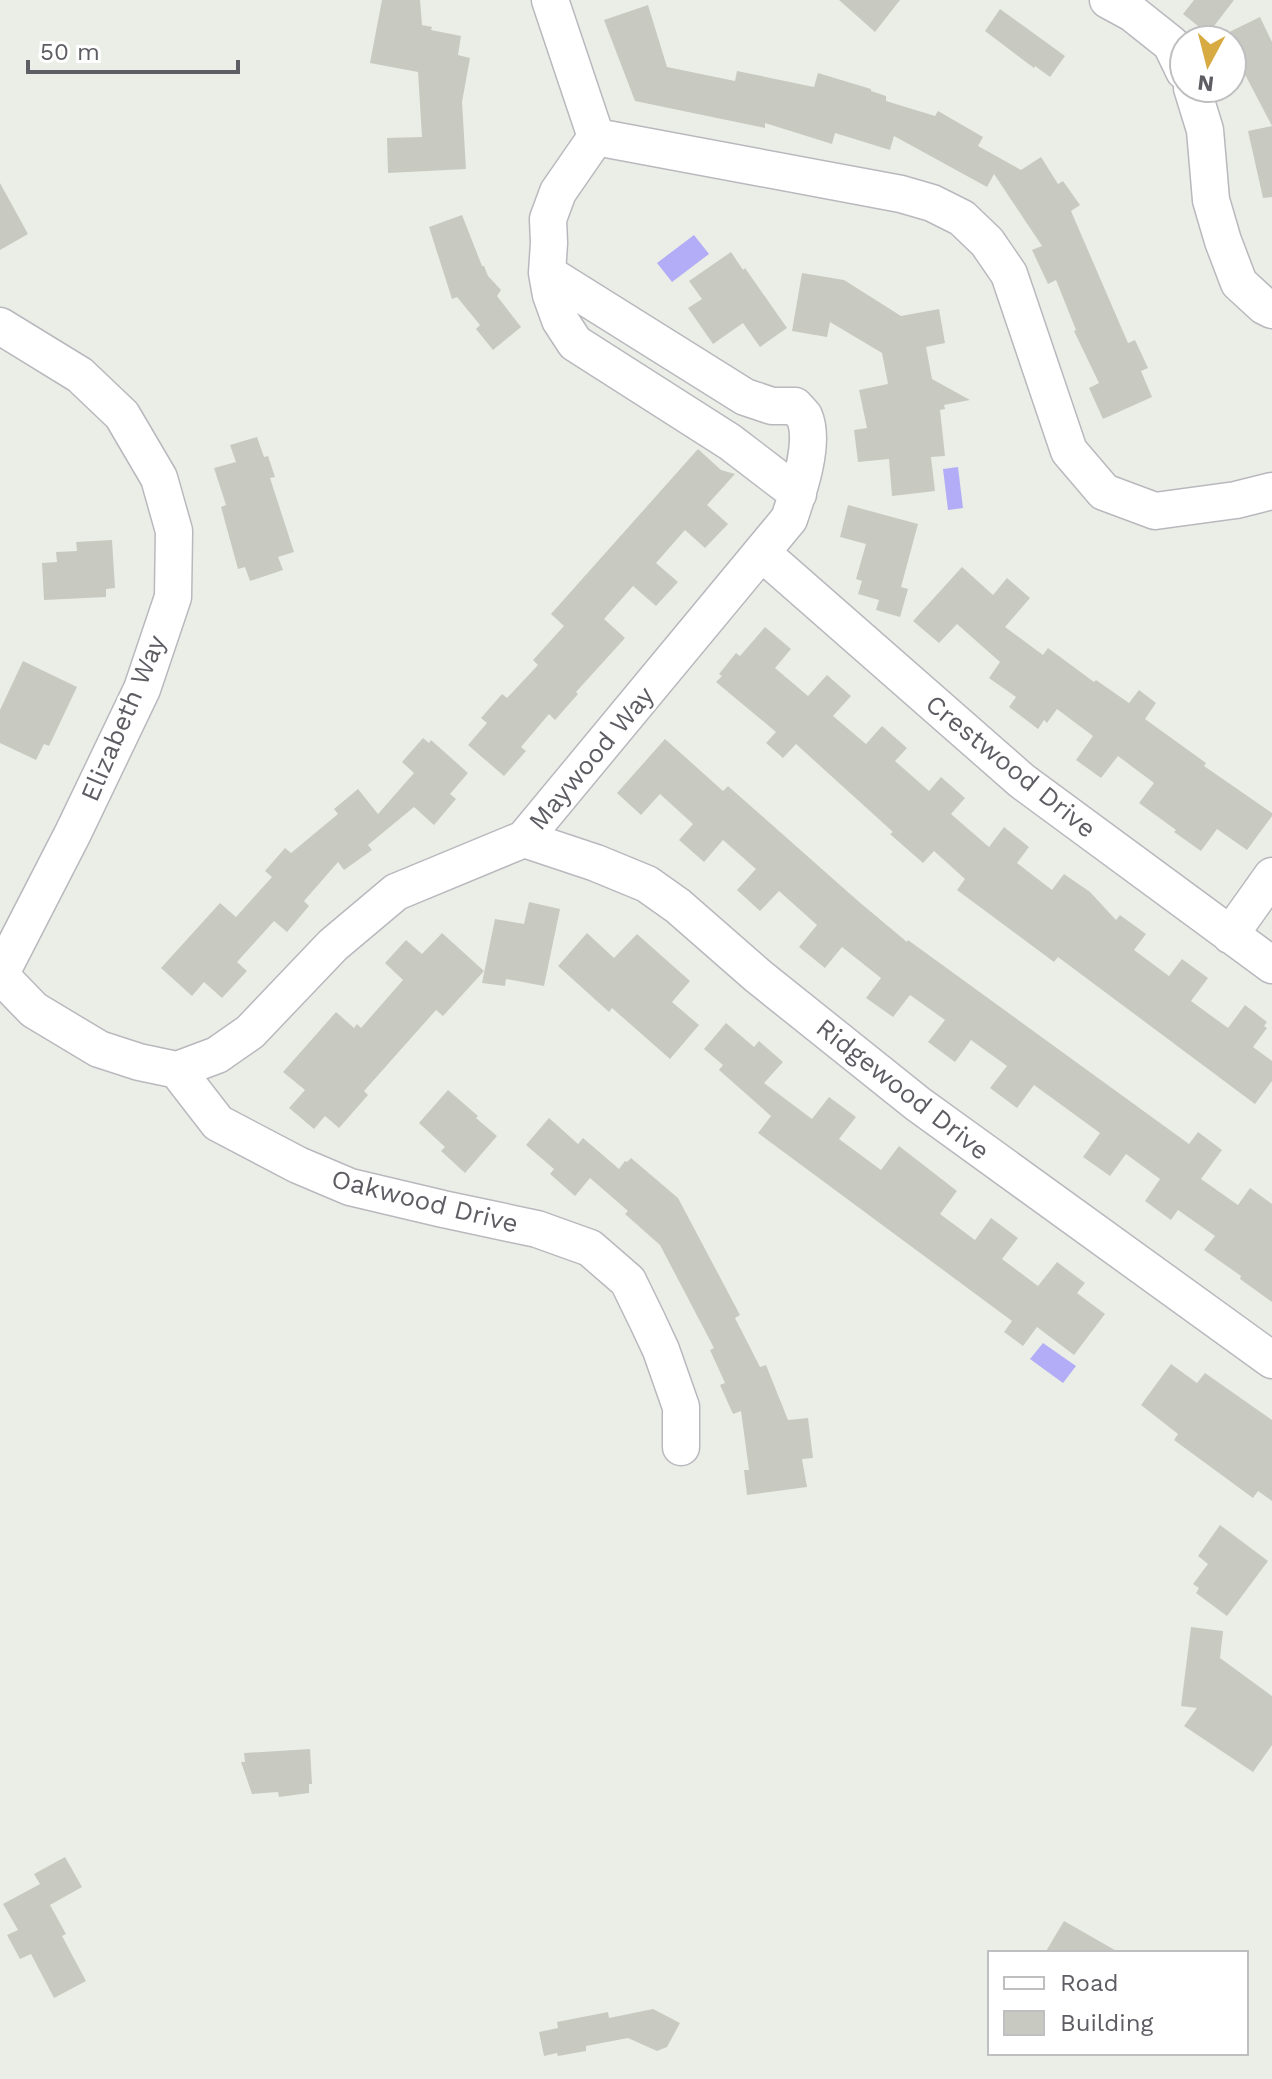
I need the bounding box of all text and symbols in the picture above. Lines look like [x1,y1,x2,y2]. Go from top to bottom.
scale bar [28,24,238,74]
north arrow [1168,24,1248,104]
text: 50 m [40,38,100,66]
text: N [1196,70,1215,97]
street label: Elizabeth Way [75,630,172,806]
street label: Maywood Way [522,680,660,836]
street label: Crestwood Drive [920,688,1102,844]
street label: Ridgewood Drive [811,1012,995,1166]
street label: Oakwood Drive [329,1163,521,1239]
legend [988,1951,1248,2055]
text: Road [1060,1969,1119,1997]
text: Building [1060,2009,1153,2037]

